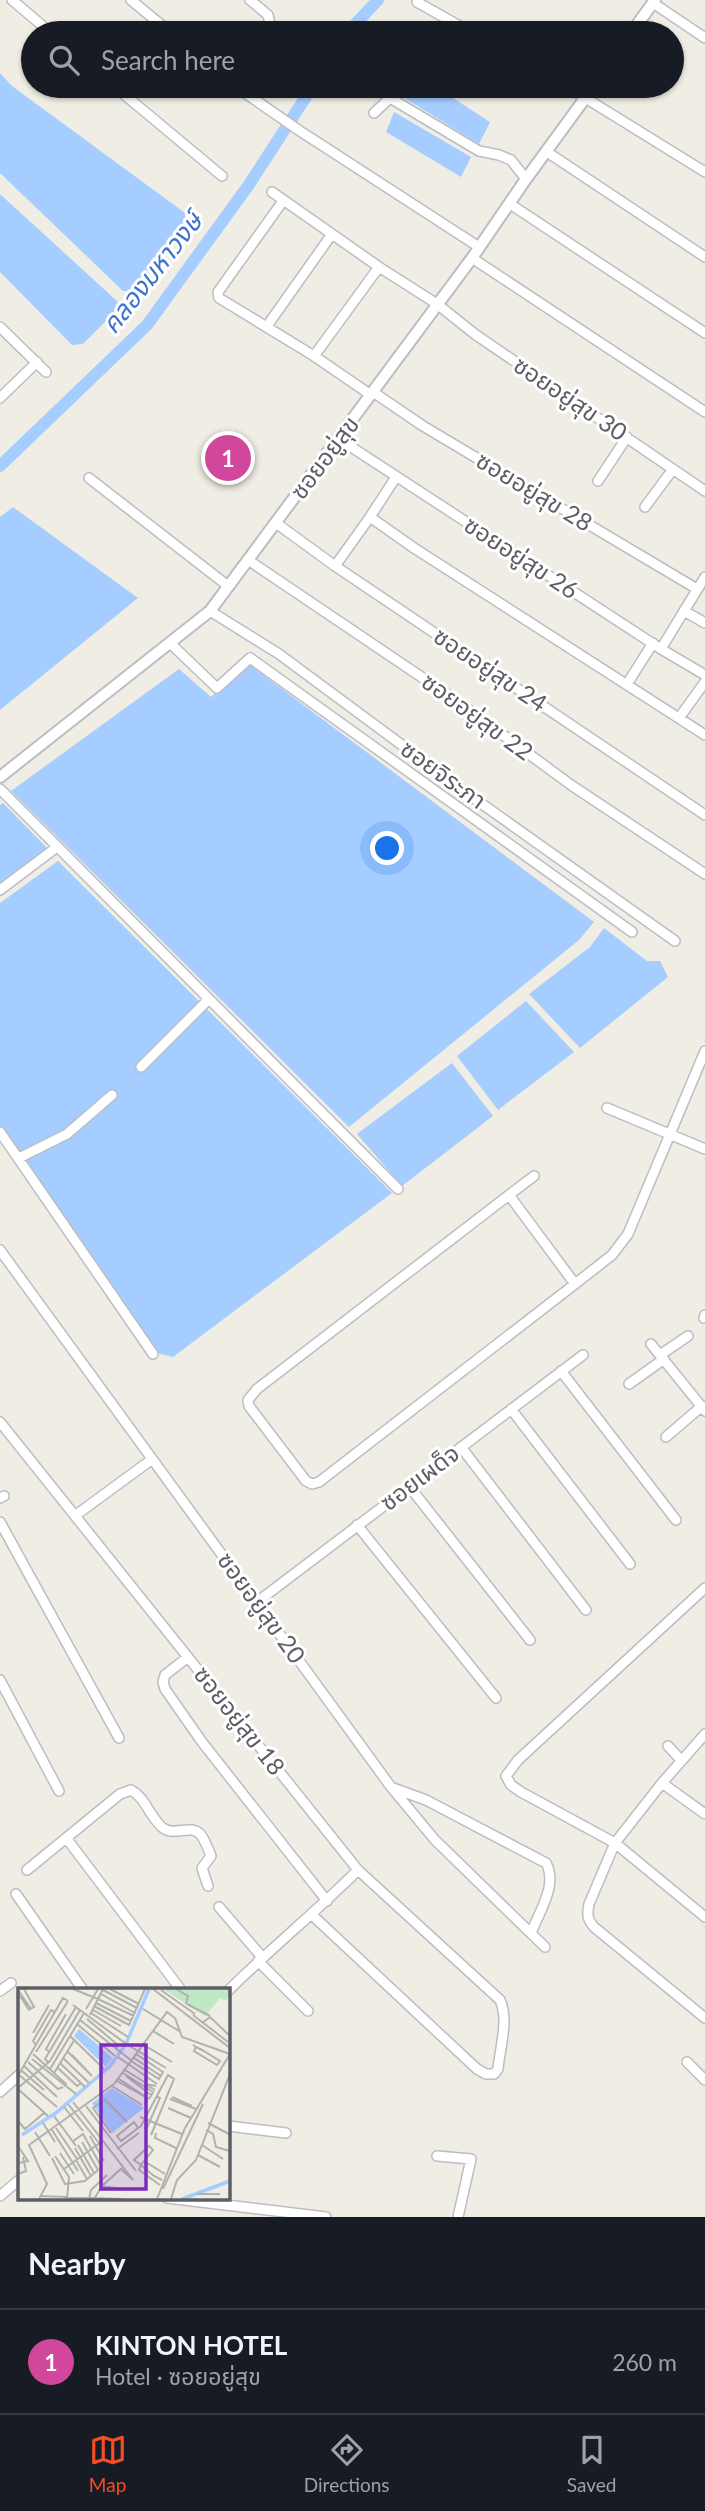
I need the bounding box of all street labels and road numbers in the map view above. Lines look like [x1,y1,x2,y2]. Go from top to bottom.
street label: ซอยอยู่สุข 30 [508,349,633,448]
street label: ซอยอยู่สุข [283,410,366,505]
street label: ซอยอยู่สุข 28 [470,445,598,538]
street label: ซอยอยู่สุข 26 [458,509,584,606]
street label: ซอยอยู่สุข 24 [428,620,553,719]
street label: ซอยอยู่สุข 22 [415,666,539,767]
street label: ซอยจิระภา [396,733,492,814]
street label: ซอยเผด็จ [374,1438,464,1516]
street label: ซอยอยู่สุข 20 [211,1546,312,1670]
street label: ซอยอยู่สุข 18 [187,1660,292,1782]

